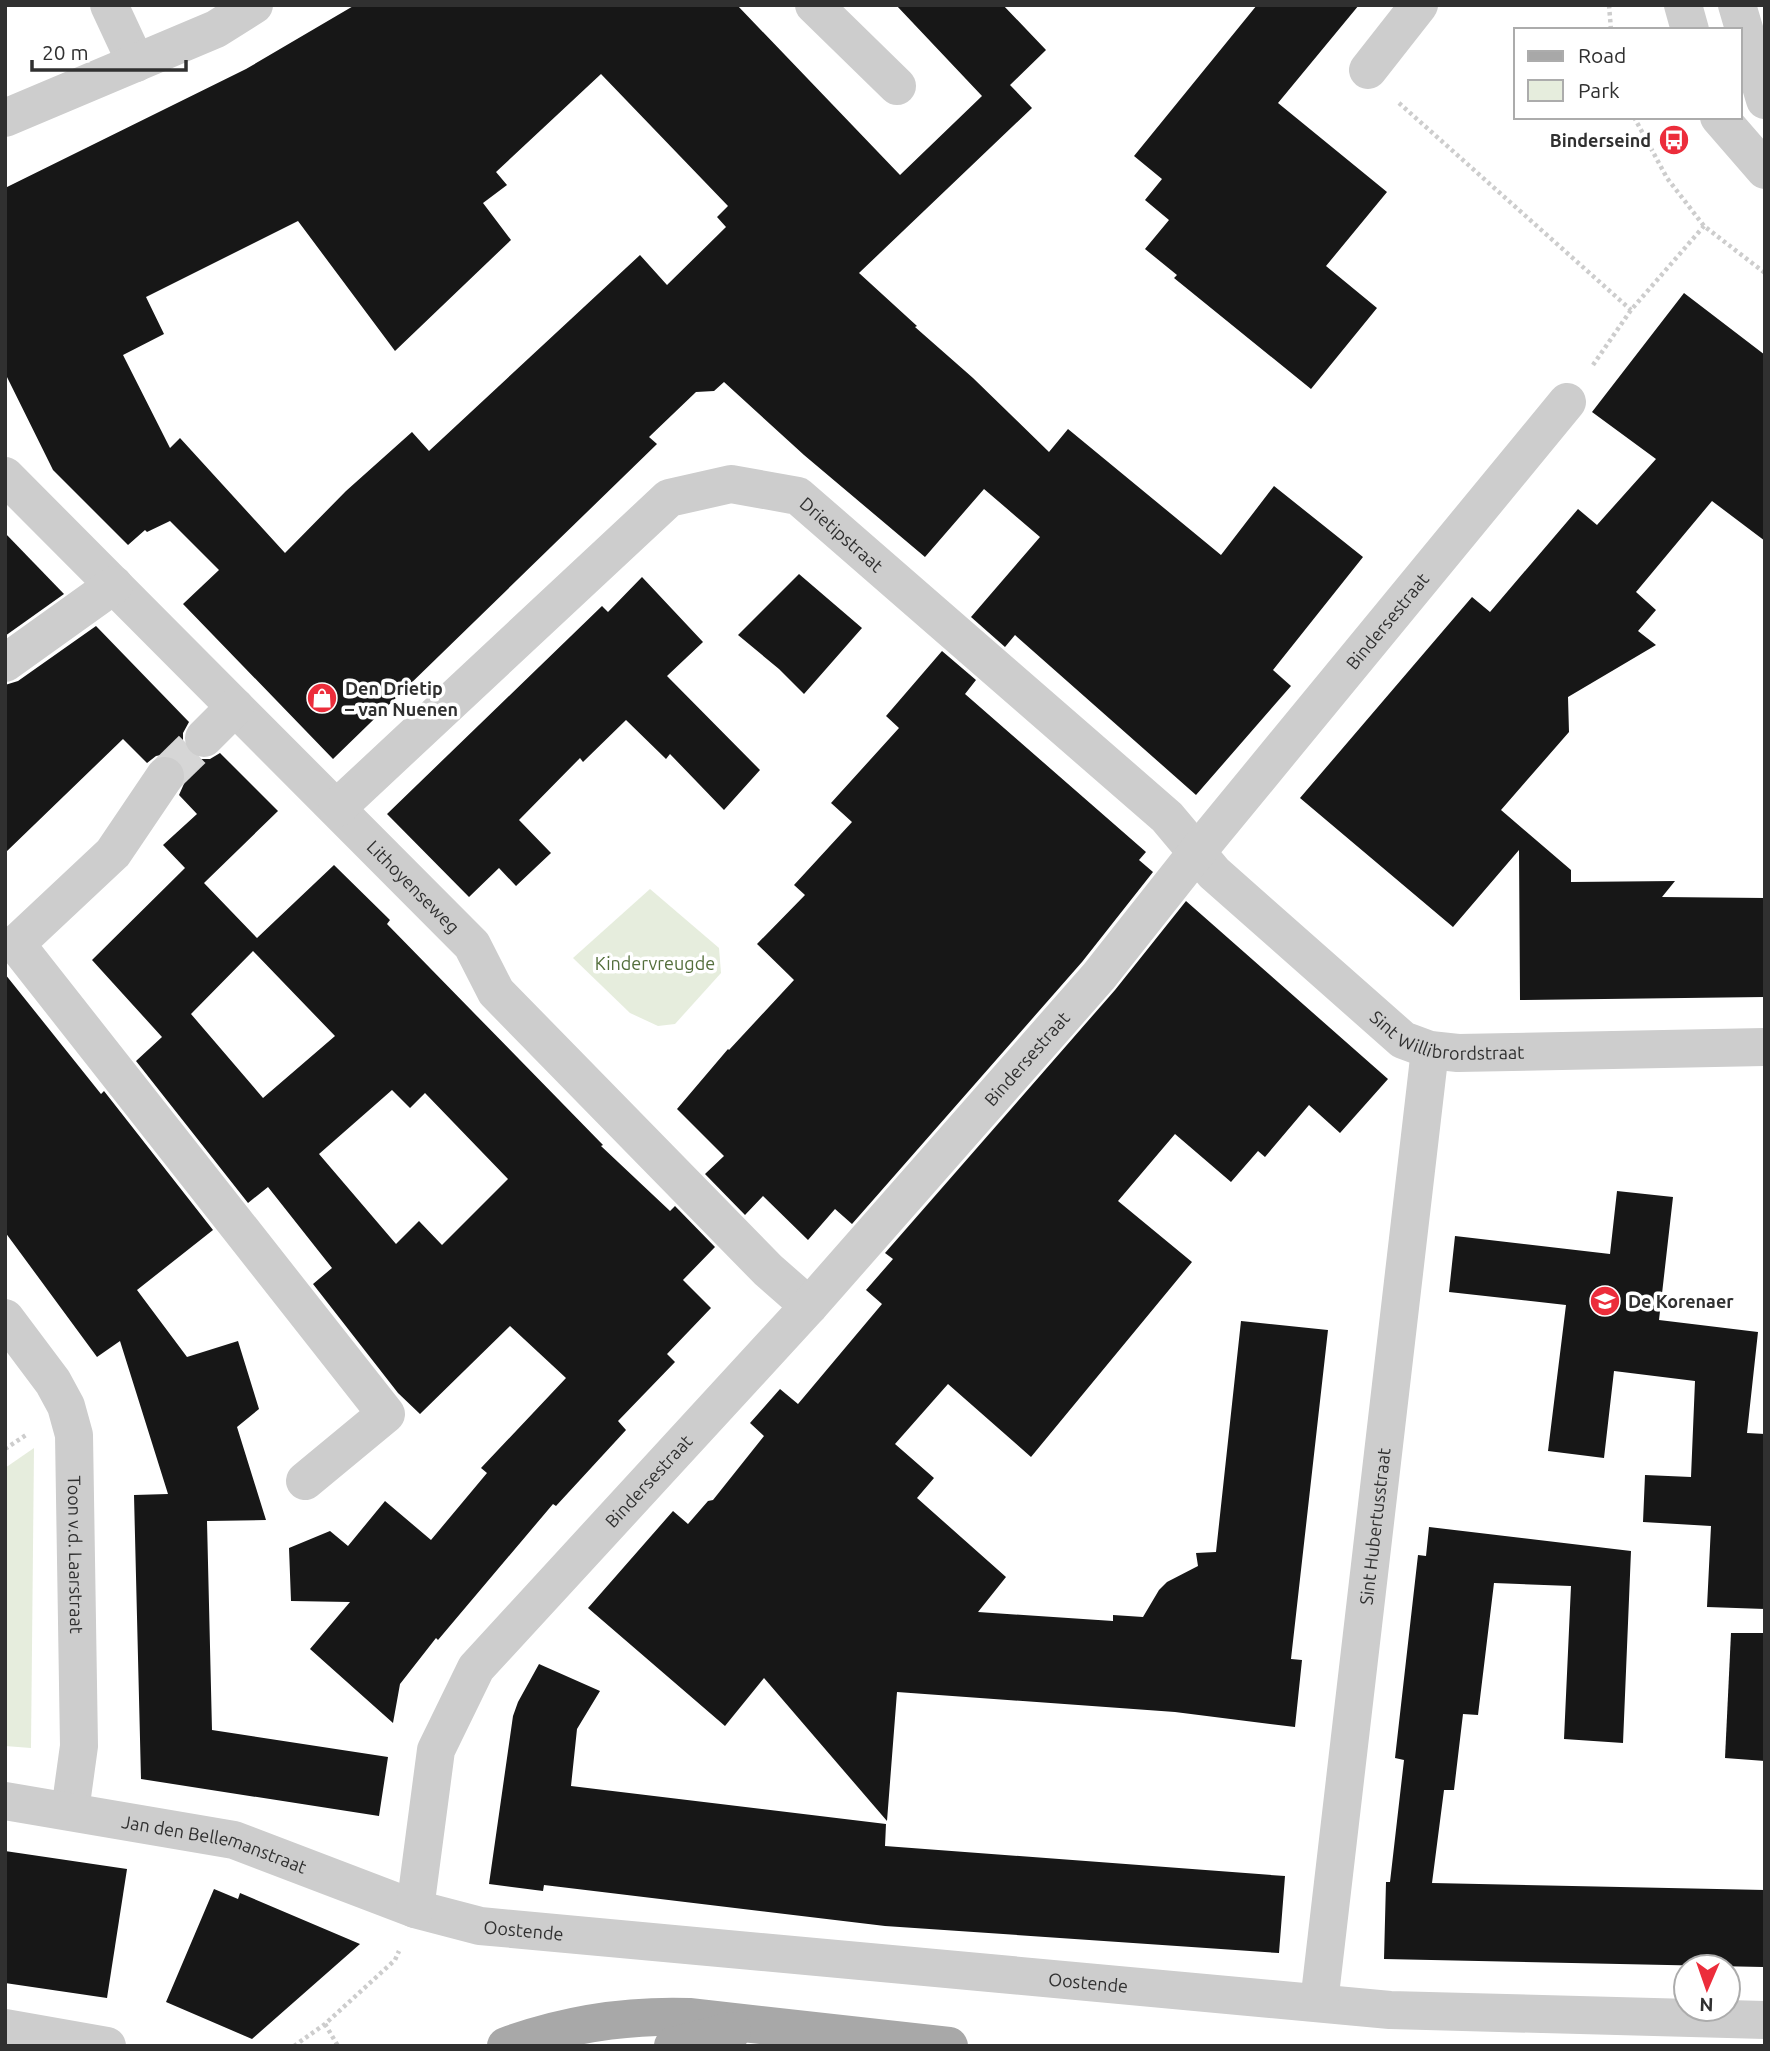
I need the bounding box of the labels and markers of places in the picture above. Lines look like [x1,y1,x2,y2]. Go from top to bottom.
bus stop icon: Binderseind [1657,123,1691,157]
place label: Binderseind [1550,130,1651,150]
place label: Den Drietip – van Nuenen [345,678,458,719]
shop icon: Den Drietip – van Nuenen [305,681,339,715]
school or university icon: De Korenaer [1588,1284,1622,1318]
place label: De Korenaer [1628,1291,1734,1311]

